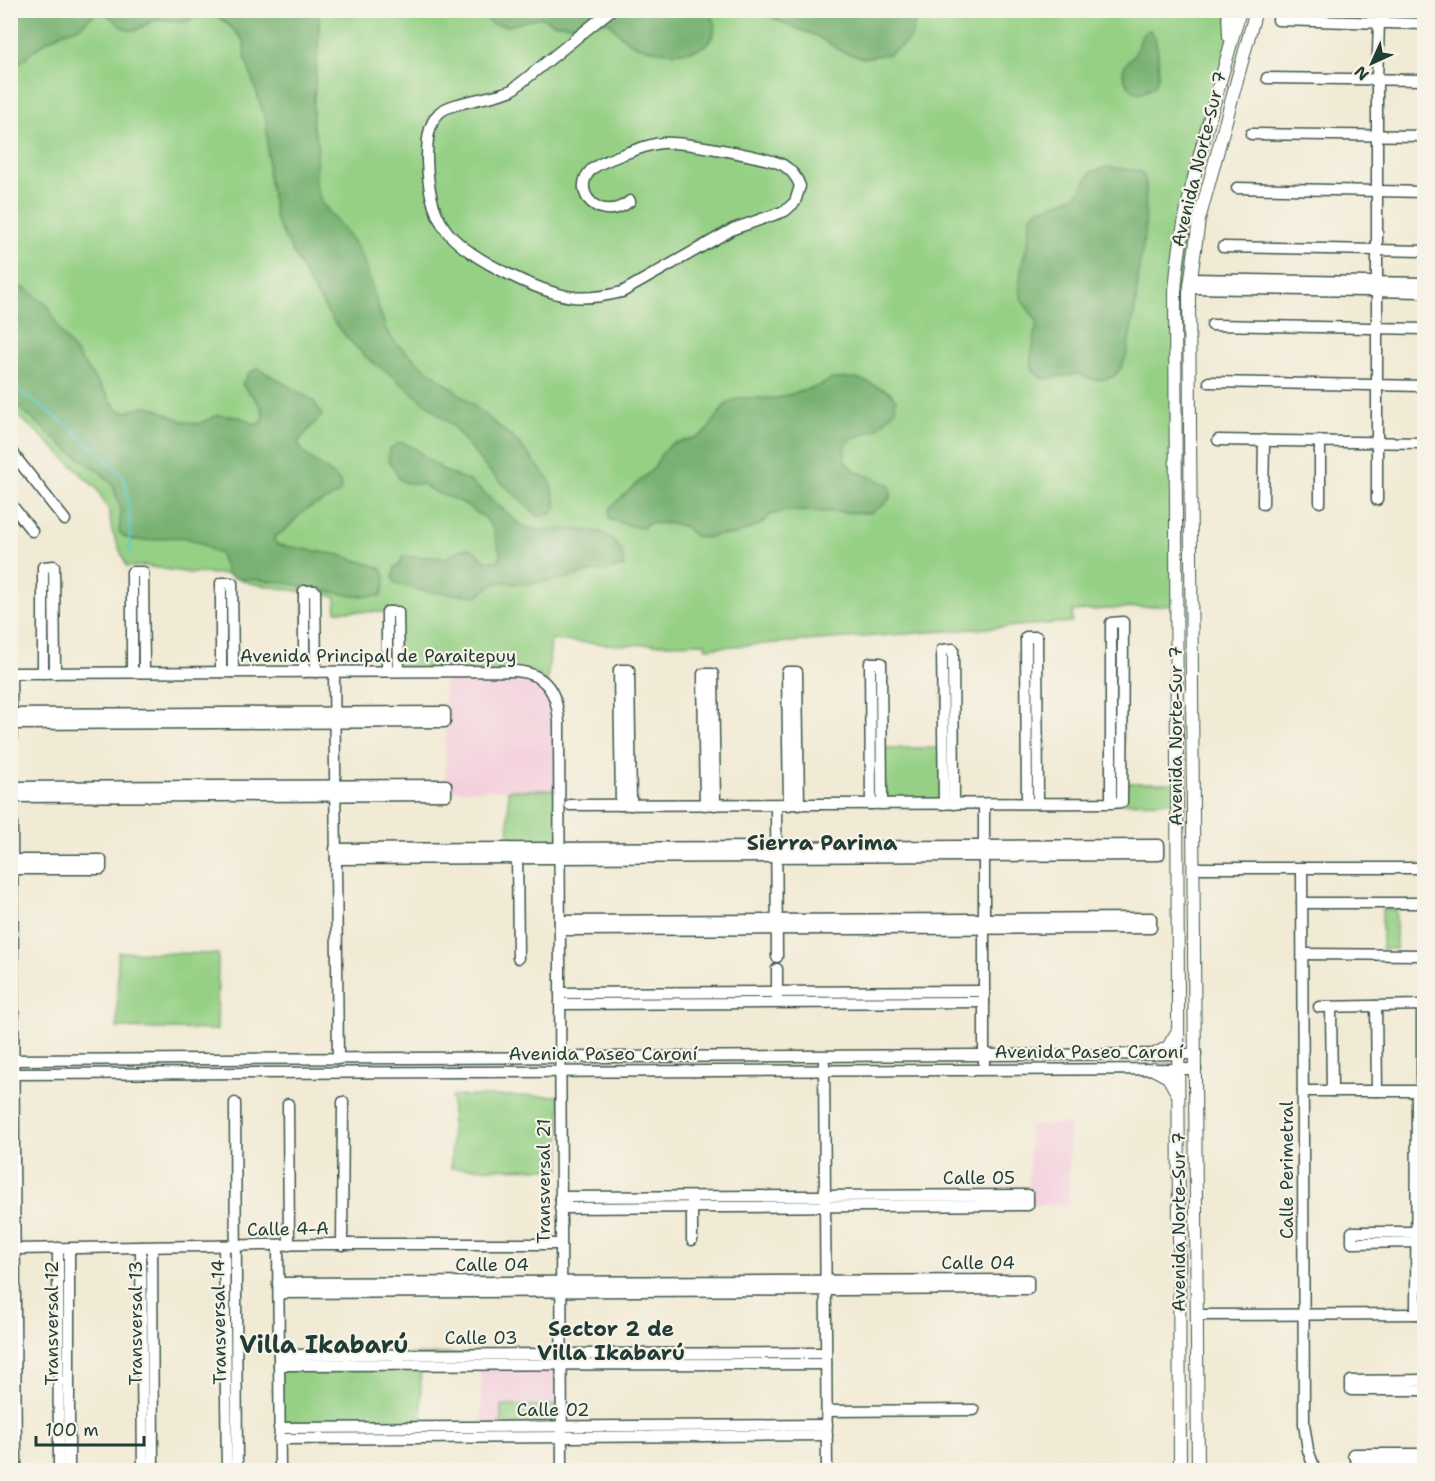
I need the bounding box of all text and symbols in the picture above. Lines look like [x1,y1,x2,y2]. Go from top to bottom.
north arrow [1342,33,1402,93]
text: N [1350,61,1374,85]
street label: Avenida Norte-Sur 7 [1166,69,1232,249]
street label: Avenida Principal de Paraitepuy [240,644,516,668]
street label: Avenida Norte-Sur 7 [1164,646,1188,826]
district label: Sierra Parima [747,829,898,857]
street label: Avenida Paseo Caroní [994,1040,1184,1064]
street label: Avenida Paseo Caroní [508,1042,698,1066]
street label: Calle Perimetral [1275,1100,1299,1239]
street label: Transversal 21 [532,1119,556,1243]
street label: Avenida Norte-Sur 7 [1167,1132,1191,1312]
street label: Calle 05 [943,1166,1015,1190]
street label: Calle 4-A [247,1216,329,1242]
street label: Calle 04 [941,1251,1015,1275]
street label: Calle 04 [455,1253,529,1277]
street label: Transversal 14 [206,1259,232,1385]
street label: Transversal 12 [40,1261,64,1385]
street label: Transversal 13 [124,1261,148,1385]
district label: Sector 2 de Villa Ikabarú [537,1315,685,1367]
street label: Calle 03 [444,1326,518,1350]
district label: Villa Ikabarú [239,1329,409,1361]
street label: Calle 02 [516,1398,590,1422]
scale bar [36,1409,144,1447]
text: 100 m [45,1418,99,1442]

